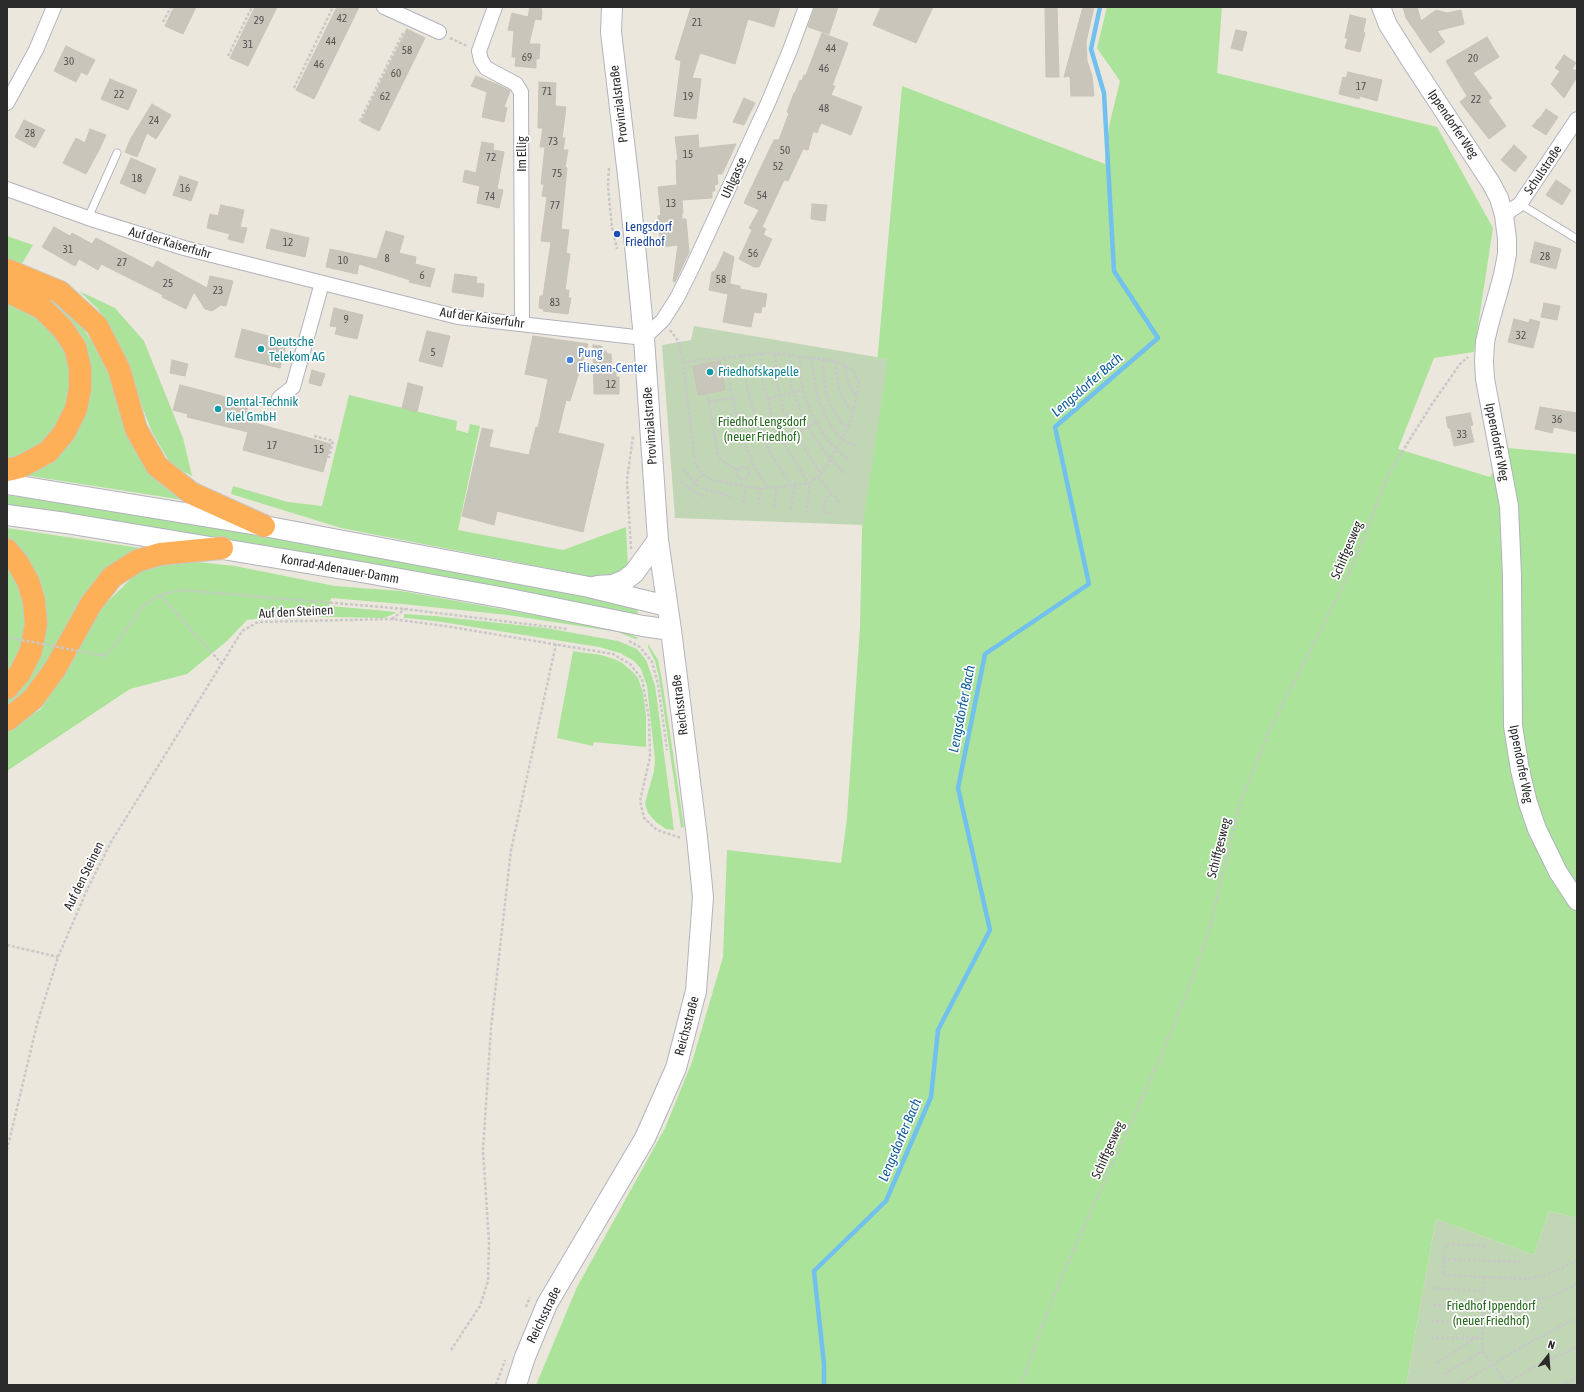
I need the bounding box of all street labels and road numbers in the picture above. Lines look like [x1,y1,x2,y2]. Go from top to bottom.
street label: Provinzialstraße [607,64,631,144]
street label: Ippendorfer Weg [1424,87,1482,161]
street label: Im Ellig [514,136,530,172]
street label: Schulstraße [1521,142,1565,198]
street label: Uhlgasse [718,155,750,201]
street label: Auf der Kaiserfuhr [127,224,213,262]
street label: Auf der Kaiserfuhr [439,304,525,332]
street label: Provinzialstraße [639,387,661,465]
street label: Ippendorfer Weg [1482,402,1512,482]
street label: Schiffgesweg [1328,519,1366,581]
street label: Konrad-Adenauer-Damm [280,551,400,587]
street label: Auf den Steinen [258,602,334,622]
street label: Reichsstraße [669,674,691,736]
street label: Ippendorfer Weg [1506,724,1536,804]
street label: Schiffgesweg [1204,816,1234,880]
street label: Auf den Steinen [61,839,107,913]
street label: Reichsstraße [672,994,702,1058]
street label: Schiffgesweg [1088,1119,1128,1181]
street label: Reichsstraße [524,1284,564,1346]

